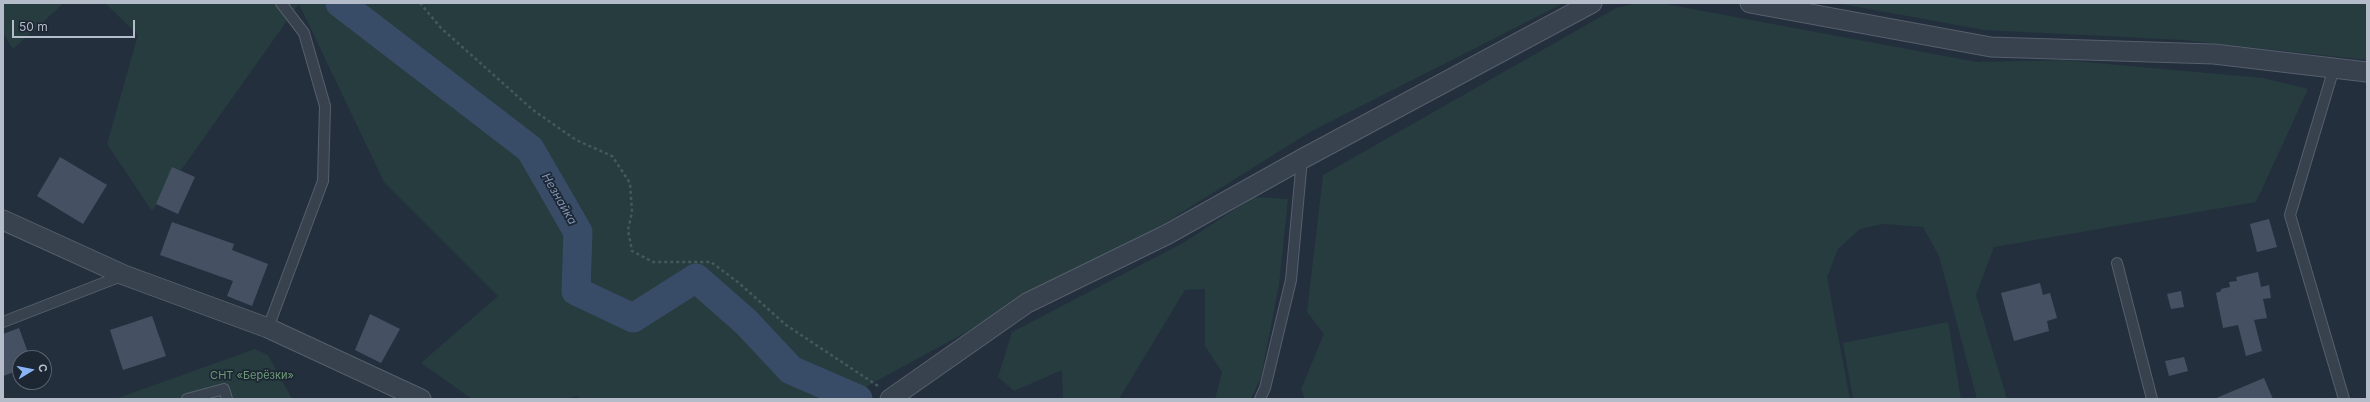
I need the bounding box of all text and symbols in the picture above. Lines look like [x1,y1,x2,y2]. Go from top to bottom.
scale bar [14,12,137,38]
text: 50 m [19,19,48,34]
water label: Незнайка [538,171,580,227]
north arrow [12,350,52,390]
text: С [35,363,50,373]
park label: СНТ «Берёзки» [210,369,294,383]

